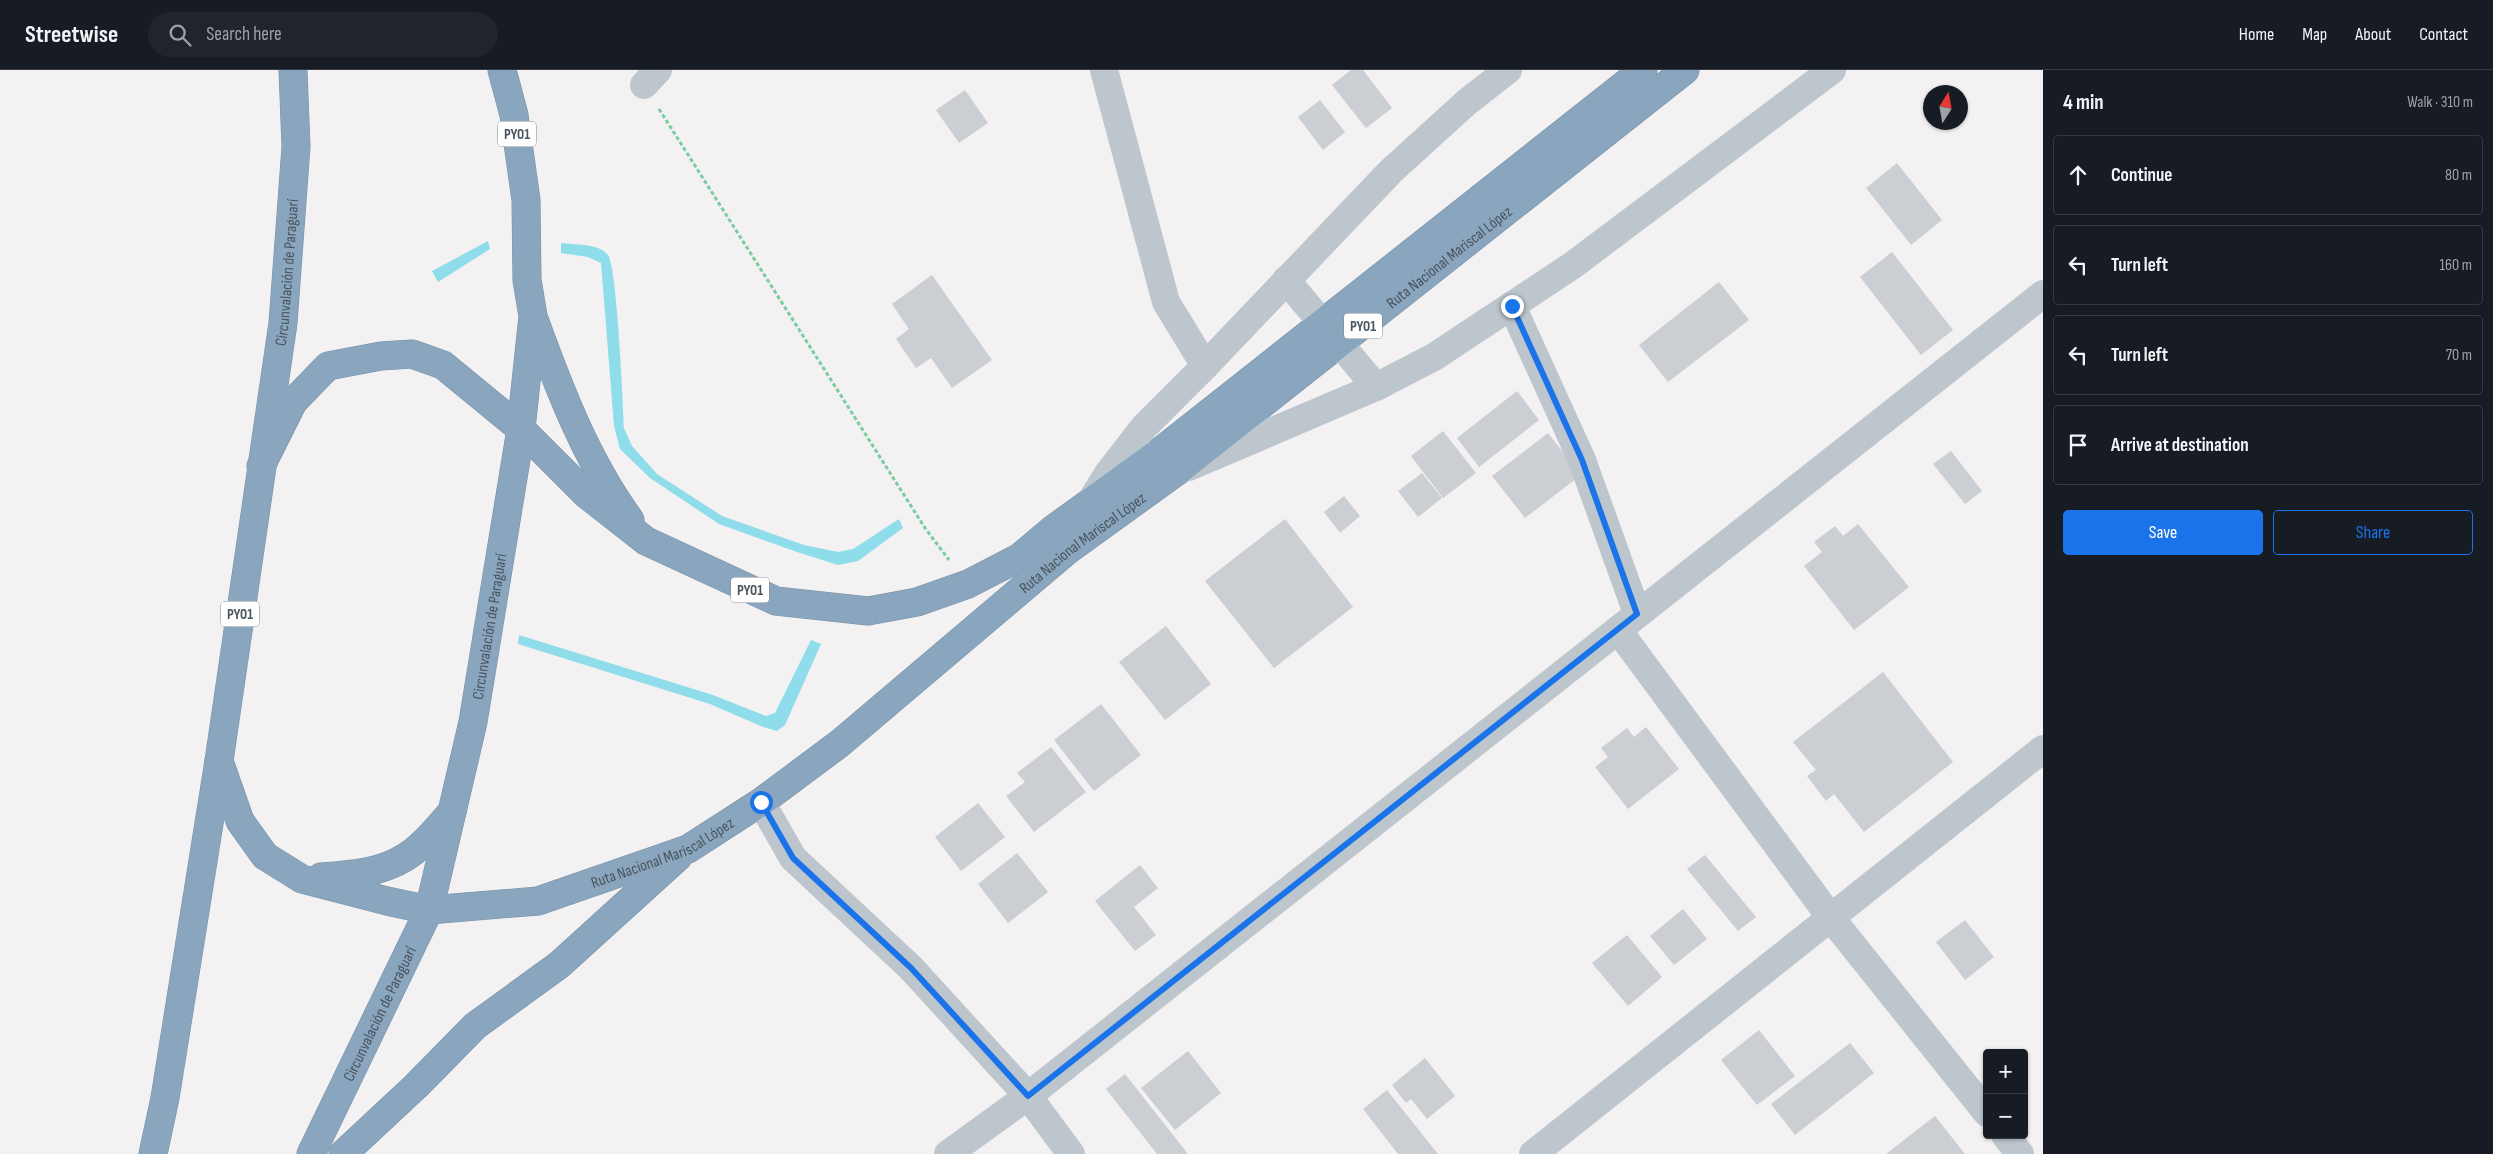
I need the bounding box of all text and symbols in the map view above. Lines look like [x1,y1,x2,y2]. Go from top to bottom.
search box [148,12,498,57]
text: Streetwise [25,20,118,49]
icon: search [166,21,194,49]
text: Search here [206,23,282,46]
text: Home [2239,24,2274,45]
text: Map [2302,24,2327,45]
text: About [2355,24,2391,45]
text: Contact [2419,24,2468,45]
north arrow [1923,85,1968,130]
text: 4 min [2063,90,2104,115]
text: Walk · 310 m [2407,93,2473,112]
road number: PY01 [498,122,536,146]
icon: ahead [2064,161,2092,189]
text: Continue [2111,164,2172,187]
text: 80 m [2445,166,2472,185]
street label: Circunvalación de Paraguarí [272,198,303,347]
street label: Ruta Nacional Mariscal López [1383,202,1516,313]
icon: left [2064,251,2092,279]
text: Turn left [2111,254,2168,277]
text: 160 m [2439,256,2472,275]
route end [1501,295,1524,318]
road number: PY01 [1344,314,1382,338]
icon: left [2064,341,2092,369]
text: Turn left [2111,344,2168,367]
text: 70 m [2446,346,2472,365]
icon: arrive [2064,431,2092,459]
text: Arrive at destination [2111,434,2249,457]
street label: Ruta Nacional Mariscal López [1016,489,1150,598]
button: Save [2063,510,2263,555]
button: Share [2273,510,2473,555]
street label: Circunvalación de Paraguarí [469,552,511,701]
road number: PY01 [731,578,769,602]
road number: PY01 [221,602,259,626]
route start [750,791,773,814]
street label: Ruta Nacional Mariscal López [589,814,738,893]
street label: Circunvalación de Paraguarí [340,944,421,1085]
map controls [1983,1049,2028,1139]
button: + [1983,1049,2028,1094]
button: − [1983,1094,2028,1139]

